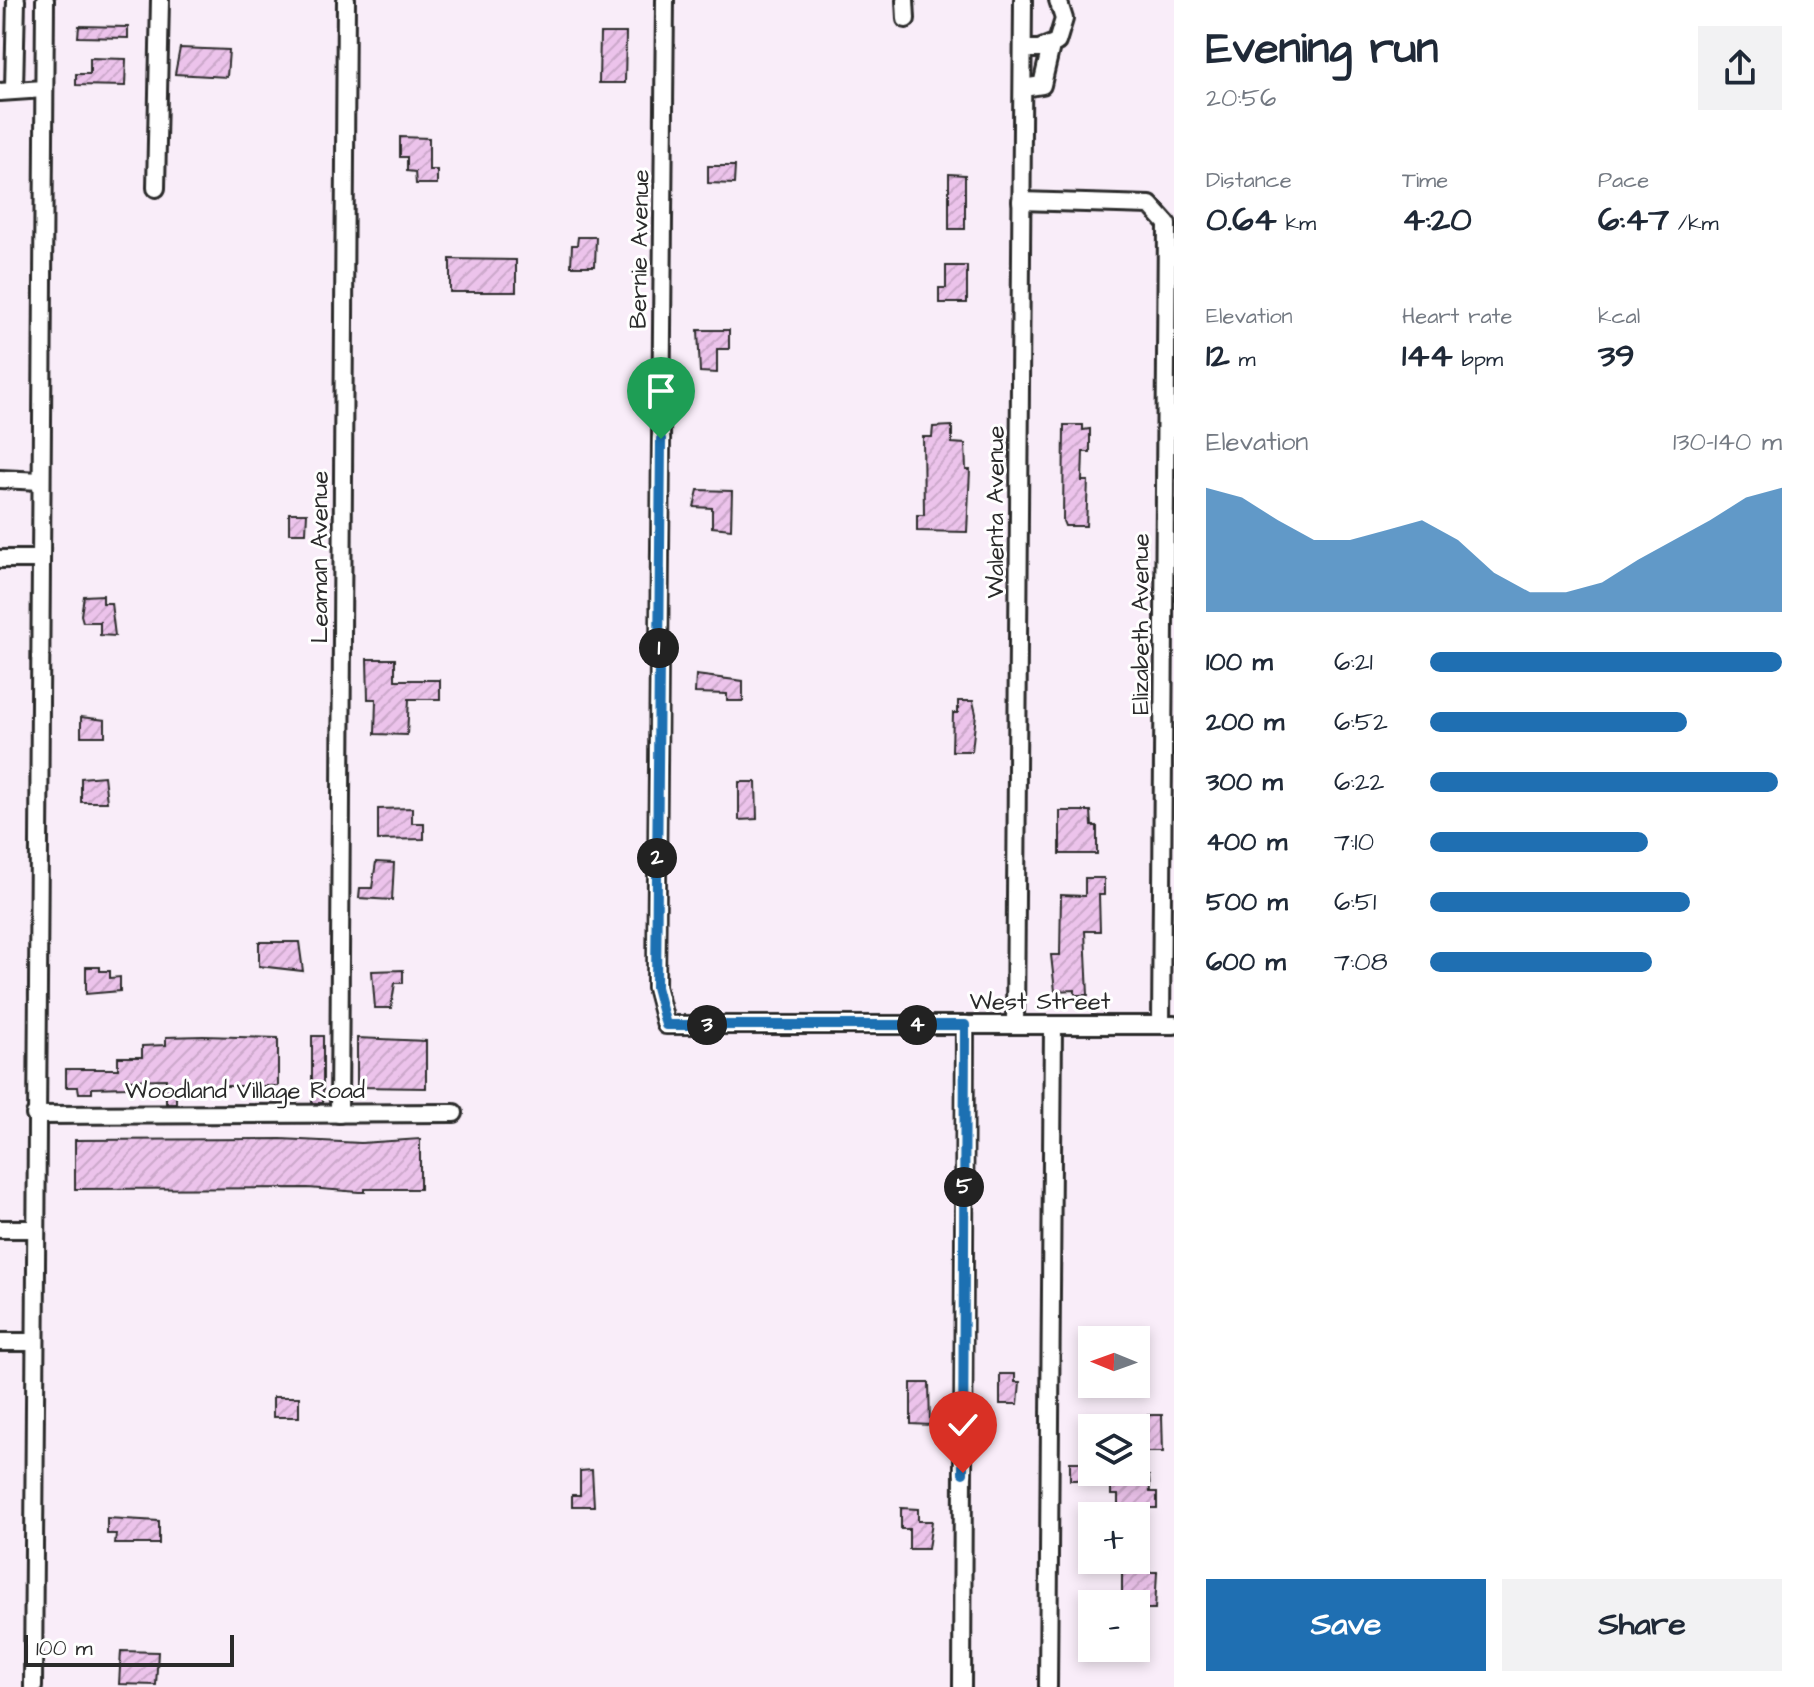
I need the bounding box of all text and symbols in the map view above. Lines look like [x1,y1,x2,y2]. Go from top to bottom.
text: Evening run [1206,19,1438,80]
button: share [1698,26,1782,110]
text: 20:56 [1206,80,1276,116]
text: Distance [1206,165,1292,196]
text: Time [1402,165,1448,196]
text: Pace [1598,165,1649,196]
street label: Bernie Avenue [622,169,658,329]
text: 0.64 [1206,196,1277,244]
text: 4:20 [1402,196,1472,244]
text: 6:47 [1598,196,1669,244]
text: km [1277,208,1316,239]
text: /km [1669,208,1719,239]
text: Elevation [1206,301,1293,332]
text: Heart rate [1402,301,1512,332]
text: kcal [1598,301,1640,332]
text: 12 [1206,332,1230,380]
text: 144 [1402,332,1453,380]
text: 39 [1598,332,1635,380]
text: m [1230,344,1256,375]
text: bpm [1453,344,1503,375]
pin [627,357,695,439]
icon: arrive [639,369,683,413]
text: Elevation [1206,424,1308,460]
text: 130–140 m [1673,424,1782,460]
street label: Walenta Avenue [979,425,1013,599]
street label: Leaman Avenue [303,471,337,643]
street label: Elizabeth Avenue [1124,533,1158,715]
pin: 1 [639,628,679,668]
text: 1 [658,632,660,663]
text: 100 m [1206,644,1273,680]
text: 6:21 [1334,644,1373,680]
text: 200 m [1206,704,1284,740]
text: 6:52 [1334,704,1388,740]
text: 300 m [1206,764,1283,800]
text: 6:22 [1334,764,1384,800]
text: 400 m [1206,824,1287,860]
text: 7:10 [1334,824,1374,860]
pin: 2 [637,838,677,878]
text: 2 [651,842,663,873]
text: 500 m [1206,884,1288,920]
text: 6:51 [1334,884,1376,920]
text: 600 m [1206,944,1286,980]
text: 7:08 [1334,944,1388,980]
street label: West Street [970,985,1111,1019]
pin: 3 [687,1005,727,1045]
pin: 4 [897,1005,937,1045]
text: 3 [701,1009,713,1040]
text: 4 [910,1009,924,1040]
street label: Woodland Village Road [125,1074,365,1109]
pin: 5 [944,1167,984,1207]
text: 5 [956,1171,972,1202]
north arrow [1078,1326,1150,1398]
map controls [1078,1326,1150,1662]
pin [929,1391,997,1473]
icon: check [941,1403,985,1447]
button: layers [1078,1414,1150,1486]
button: + [1078,1502,1150,1574]
button: Save [1206,1579,1486,1671]
button: Share [1502,1579,1782,1671]
button: − [1078,1590,1150,1662]
scale bar [24,1631,234,1667]
text: 100 m [36,1633,93,1664]

